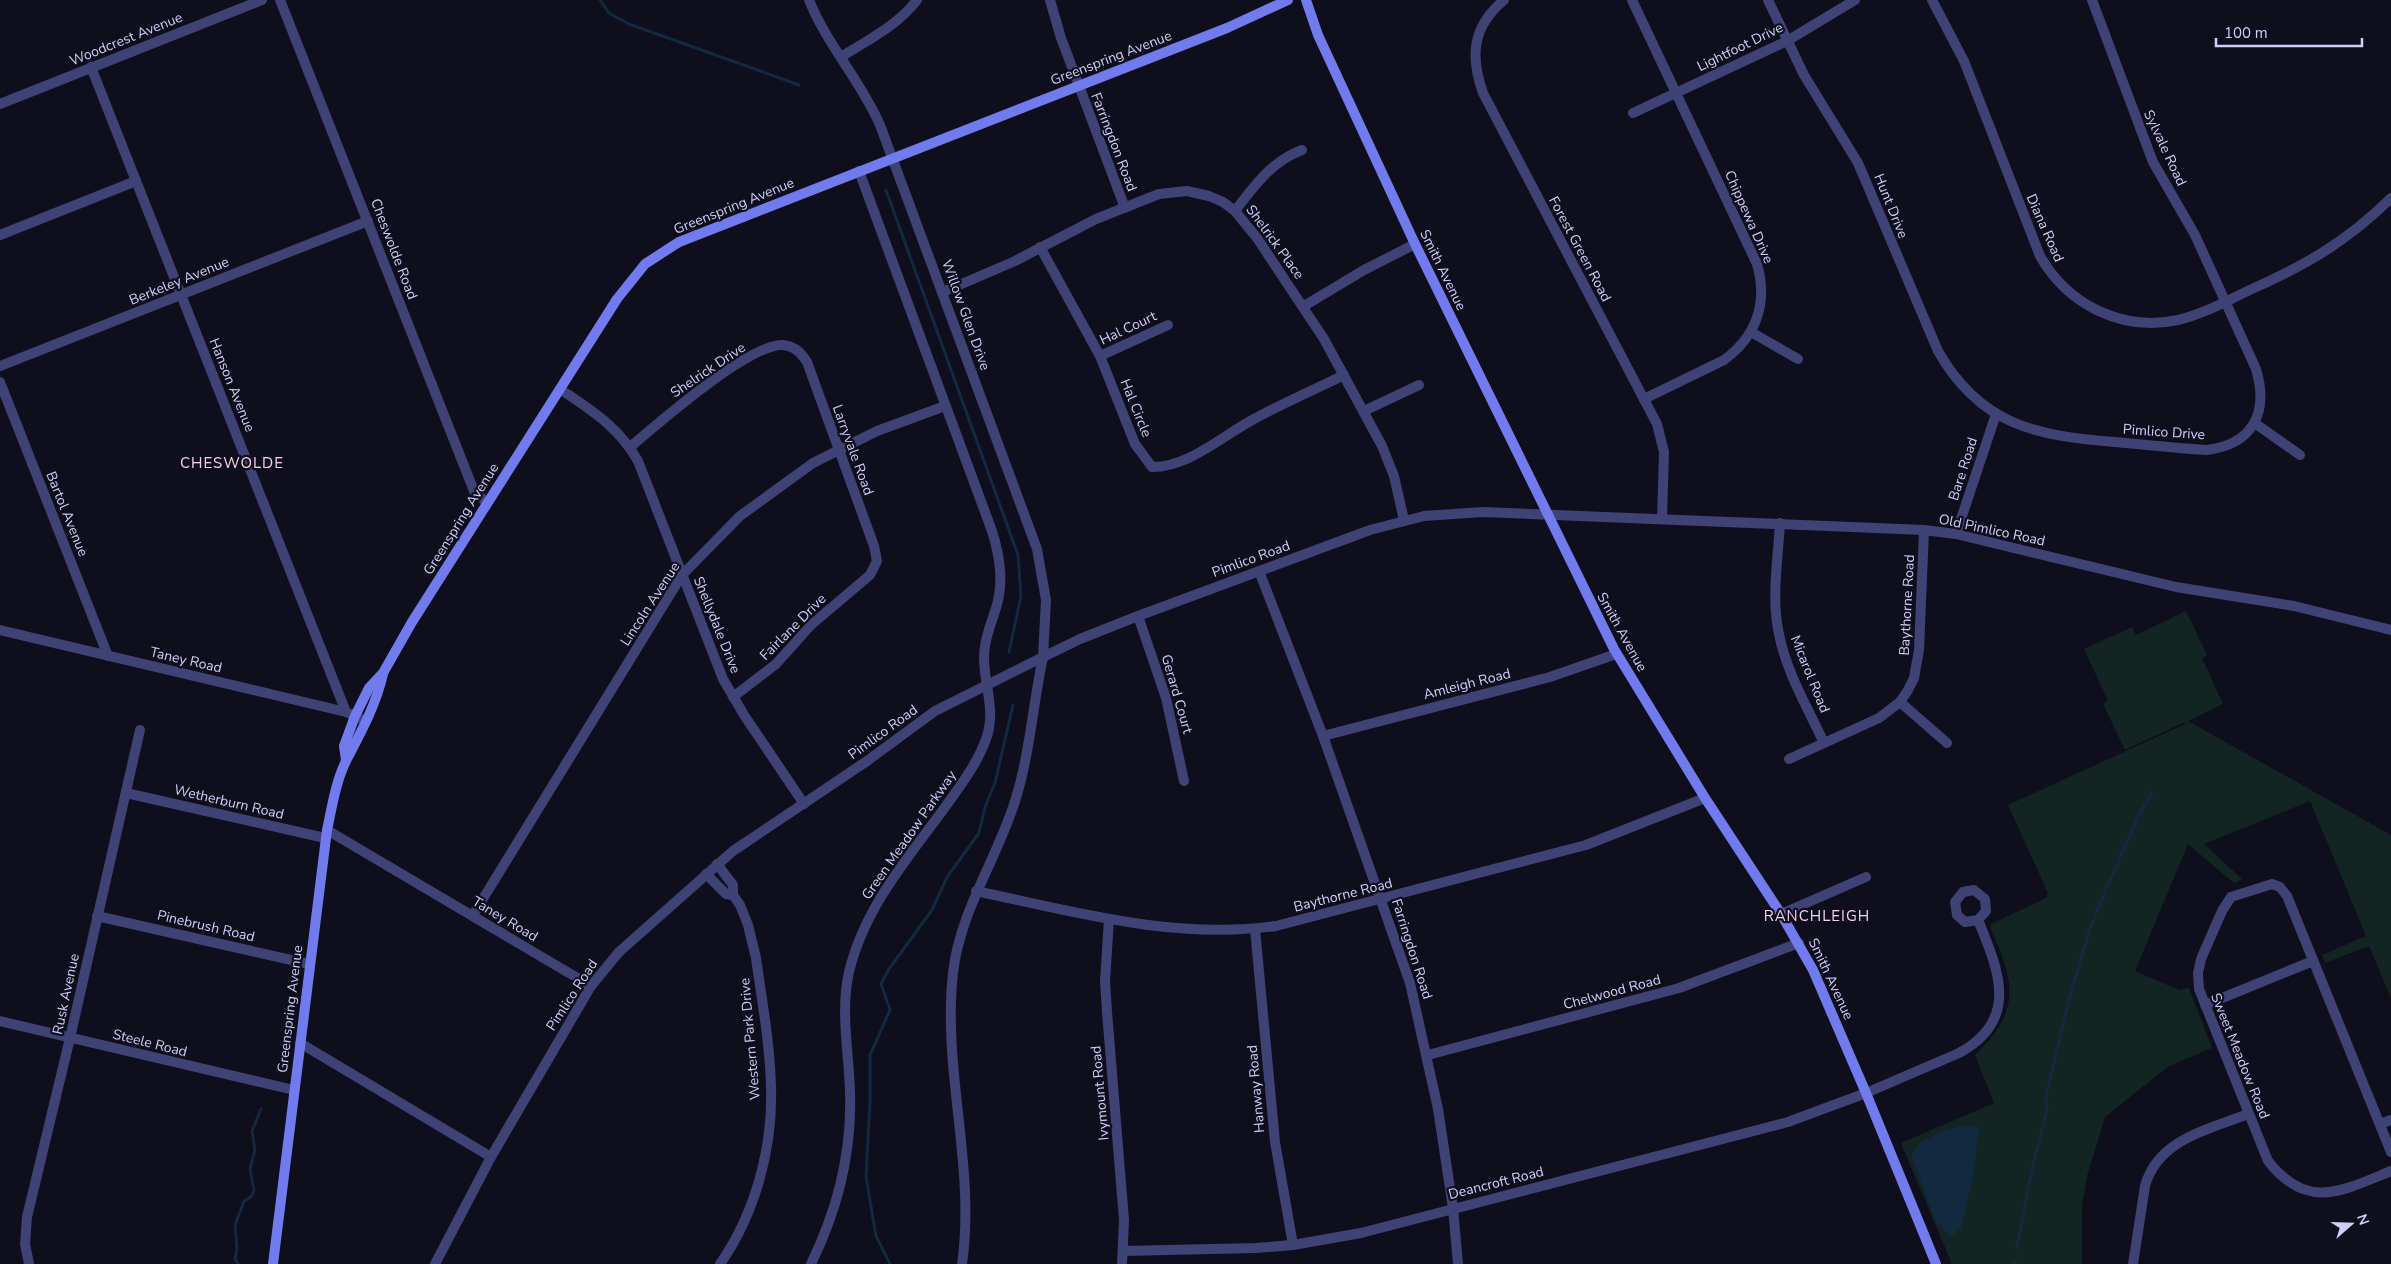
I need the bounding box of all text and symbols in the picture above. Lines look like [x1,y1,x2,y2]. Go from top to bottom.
street label: Woodcrest Avenue [67,8,185,70]
scale bar [2216,15,2362,47]
street label: Lightfoot Drive [1694,18,1786,76]
text: 100 m [2224,23,2268,43]
street label: Greenspring Avenue [1048,26,1174,90]
street label: Farringdon Road [1086,90,1142,194]
street label: Sylvale Road [2139,107,2191,189]
street label: Chippewa Drive [1720,167,1778,267]
street label: Hunt Drive [1869,171,1913,241]
street label: Greenspring Avenue [671,173,797,239]
street label: Diana Road [2022,191,2068,265]
street label: Forest Green Road [1544,193,1616,305]
street label: Cheswolde Road [366,196,422,302]
street label: Shelrick Place [1242,201,1308,283]
street label: Smith Avenue [1415,226,1471,314]
street label: Berkeley Avenue [126,252,232,310]
street label: Willow Glen Drive [937,257,995,373]
street label: Hal Court [1096,307,1160,349]
street label: Hanson Avenue [205,335,259,435]
street label: Shelrick Drive [667,338,749,402]
street label: Hal Circle [1116,376,1156,440]
street label: Larryvale Road [828,402,878,498]
street label: Pimlico Drive [2122,420,2206,444]
street label: Bare Road [1944,435,1982,503]
district label: CHESWOLDE [180,453,284,473]
street label: Greenspring Avenue [419,459,503,579]
street label: Bartol Avenue [41,469,93,559]
street label: Old Pimlico Road [1937,509,2047,551]
street label: Pimlico Road [1209,536,1293,582]
street label: Baythorne Road [1895,554,1919,656]
street label: Lincoln Avenue [616,558,684,650]
street label: Shellydale Drive [689,574,745,676]
street label: Smith Avenue [1592,589,1652,675]
street label: Fairlane Drive [756,590,830,664]
street label: Micarol Road [1786,632,1834,716]
street label: Taney Road [148,642,224,678]
street label: Gerard Court [1157,652,1197,736]
street label: Amleigh Road [1421,664,1513,704]
street label: Pimlico Road [844,700,922,764]
street label: Green Meadow Parkway [857,766,961,903]
street label: Wetherburn Road [172,780,286,824]
street label: Baythorne Road [1292,874,1394,916]
street label: Taney Road [469,892,541,946]
street label: Farringdon Road [1387,896,1437,1002]
street label: Pinebrush Road [155,906,257,946]
district label: RANCHLEIGH [1764,906,1870,926]
street label: Smith Avenue [1804,935,1858,1023]
street label: Greenspring Avenue [273,944,307,1074]
street label: Rusk Avenue [48,952,84,1036]
street label: Pimlico Road [542,956,602,1034]
street label: Chelwood Road [1561,970,1663,1014]
street label: Western Park Drive [735,977,765,1101]
street label: Sweet Meadow Road [2206,990,2274,1122]
street label: Steele Road [111,1025,189,1061]
street label: Hanway Road [1243,1044,1269,1134]
street label: Ivymount Road [1086,1045,1114,1141]
street label: Deancroft Road [1446,1162,1546,1204]
north arrow [2326,1199,2376,1249]
text: N [2352,1212,2373,1228]

